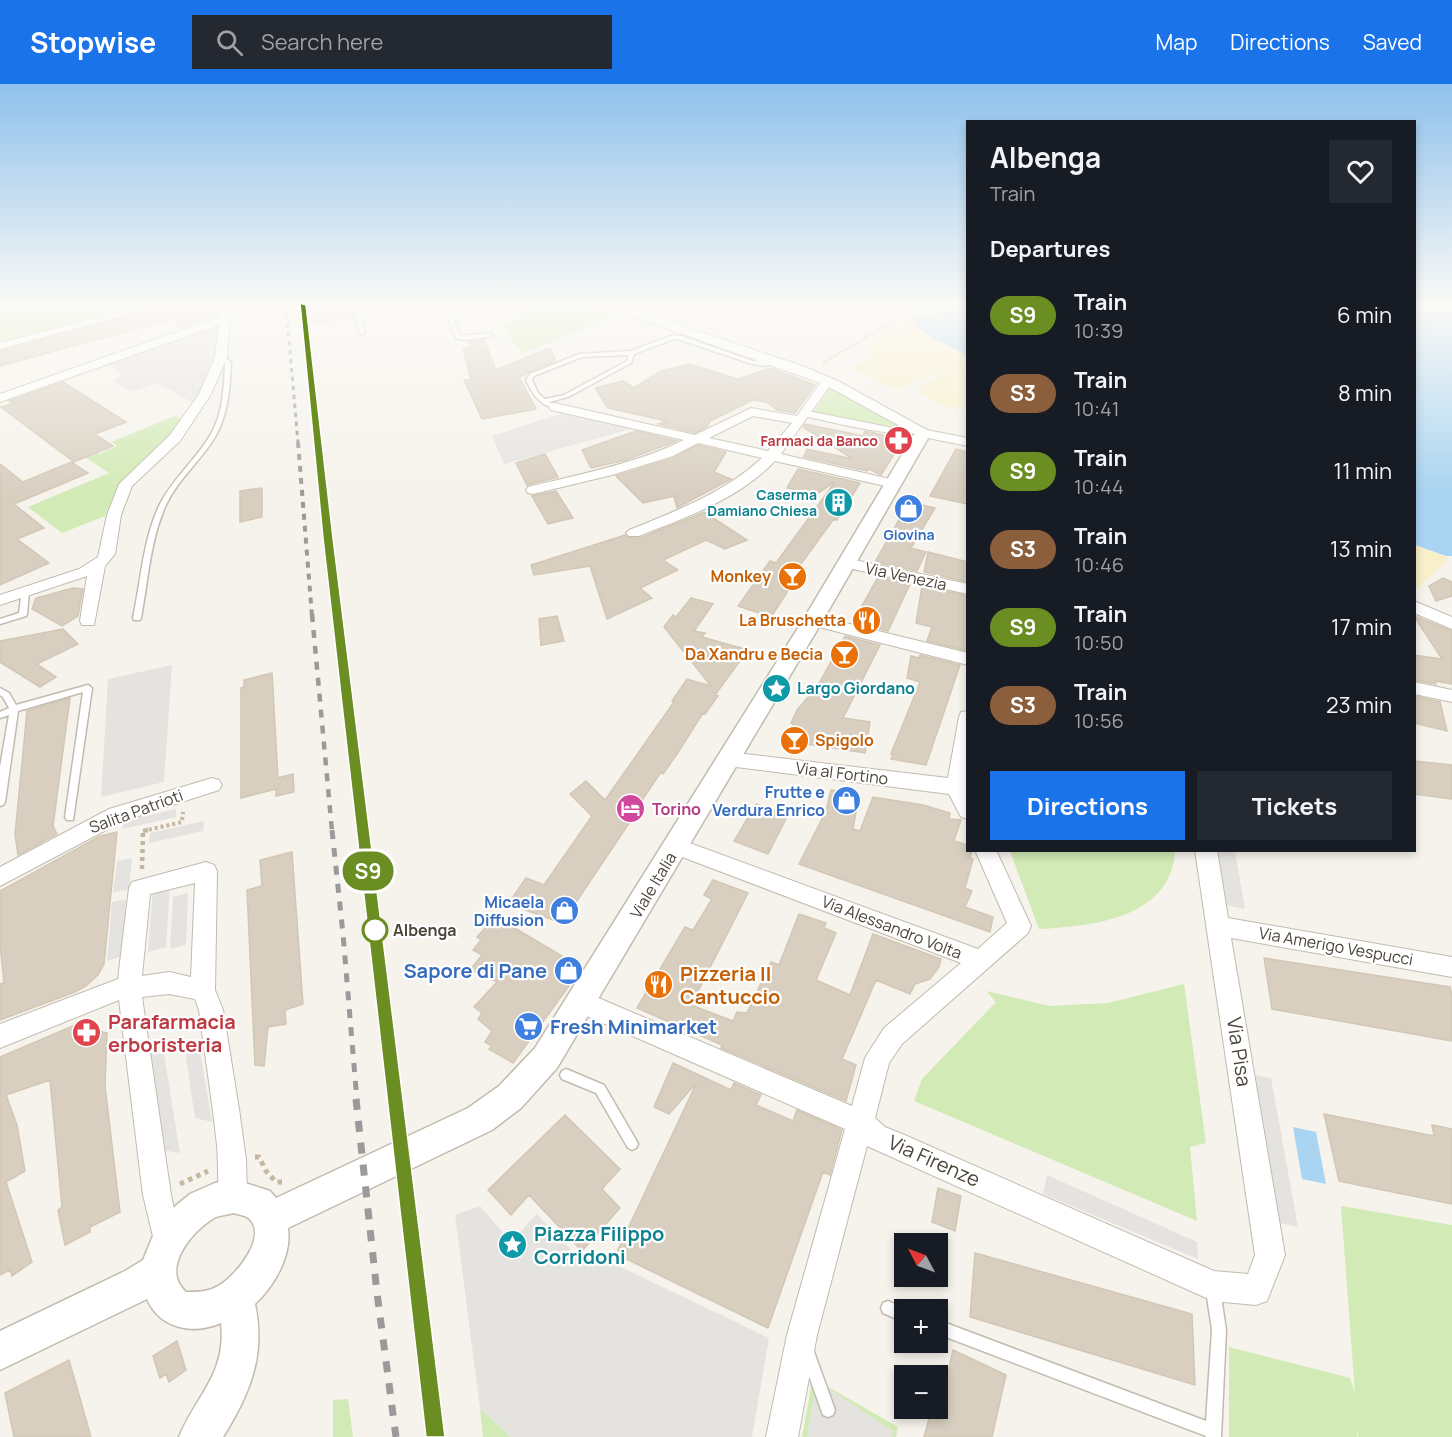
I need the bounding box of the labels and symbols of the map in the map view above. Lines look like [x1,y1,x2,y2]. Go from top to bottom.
pharmacy icon: Farmaci da Banco [883,425,915,457]
place label: Farmaci da Banco [761,431,878,450]
place label: Caserma Damiano Chiesa [707,485,817,520]
building icon: Caserma Damiano Chiesa [822,487,854,519]
shop icon: Giovina [893,492,925,524]
place label: Giovina [883,525,935,544]
street label: Via Venezia [863,557,949,595]
bar icon: Monkey [776,560,808,592]
place label: Monkey [711,565,771,587]
restaurant icon: La Bruschetta [851,604,883,636]
place label: La Bruschetta [739,609,846,631]
bar icon: Da Xandru e Becia [828,638,860,670]
place label: Da Xandru e Becia [685,643,823,665]
place icon: Largo Giordano [760,672,792,704]
place label: Largo Giordano [797,677,915,699]
bar icon: Spigolo [778,724,810,756]
place label: Spigolo [815,729,874,751]
street label: Via al Fortino [794,756,890,790]
place label: Frutte e Verdura Enrico [712,781,825,821]
street label: Salita Patrioti [86,784,186,838]
shop icon: Frutte e Verdura Enrico [830,785,862,817]
hotel icon: Torino [615,793,647,825]
place label: Torino [652,798,701,820]
street label: Viale Italia [625,848,681,922]
line badge: S9 [341,852,395,890]
street label: Via Alessandro Volta [819,890,965,964]
place label: Micaela Diffusion [474,891,544,931]
shop icon: Micaela Diffusion [549,895,581,927]
marker: Albenga [362,917,388,943]
place label: Albenga [393,919,457,941]
street label: Via Amerigo Vespucci [1257,922,1415,970]
shop icon: Sapore di Pane [552,955,584,987]
place label: Sapore di Pane [403,957,547,984]
place label: Pizzeria Il Cantuccio [680,960,780,1010]
restaurant icon: Pizzeria Il Cantuccio [643,969,675,1001]
place label: Parafarmacia erboristeria [108,1008,236,1058]
supermarket icon: Fresh Minimarket [513,1011,545,1043]
place label: Fresh Minimarket [550,1013,717,1040]
street label: Via Pisa [1221,1015,1258,1089]
pharmacy icon: Parafarmacia erboristeria [71,1017,103,1049]
street label: Via Firenze [884,1128,984,1193]
place label: Piazza Filippo Corridoni [534,1220,664,1270]
place icon: Piazza Filippo Corridoni [497,1229,529,1261]
north arrow [894,1233,948,1287]

